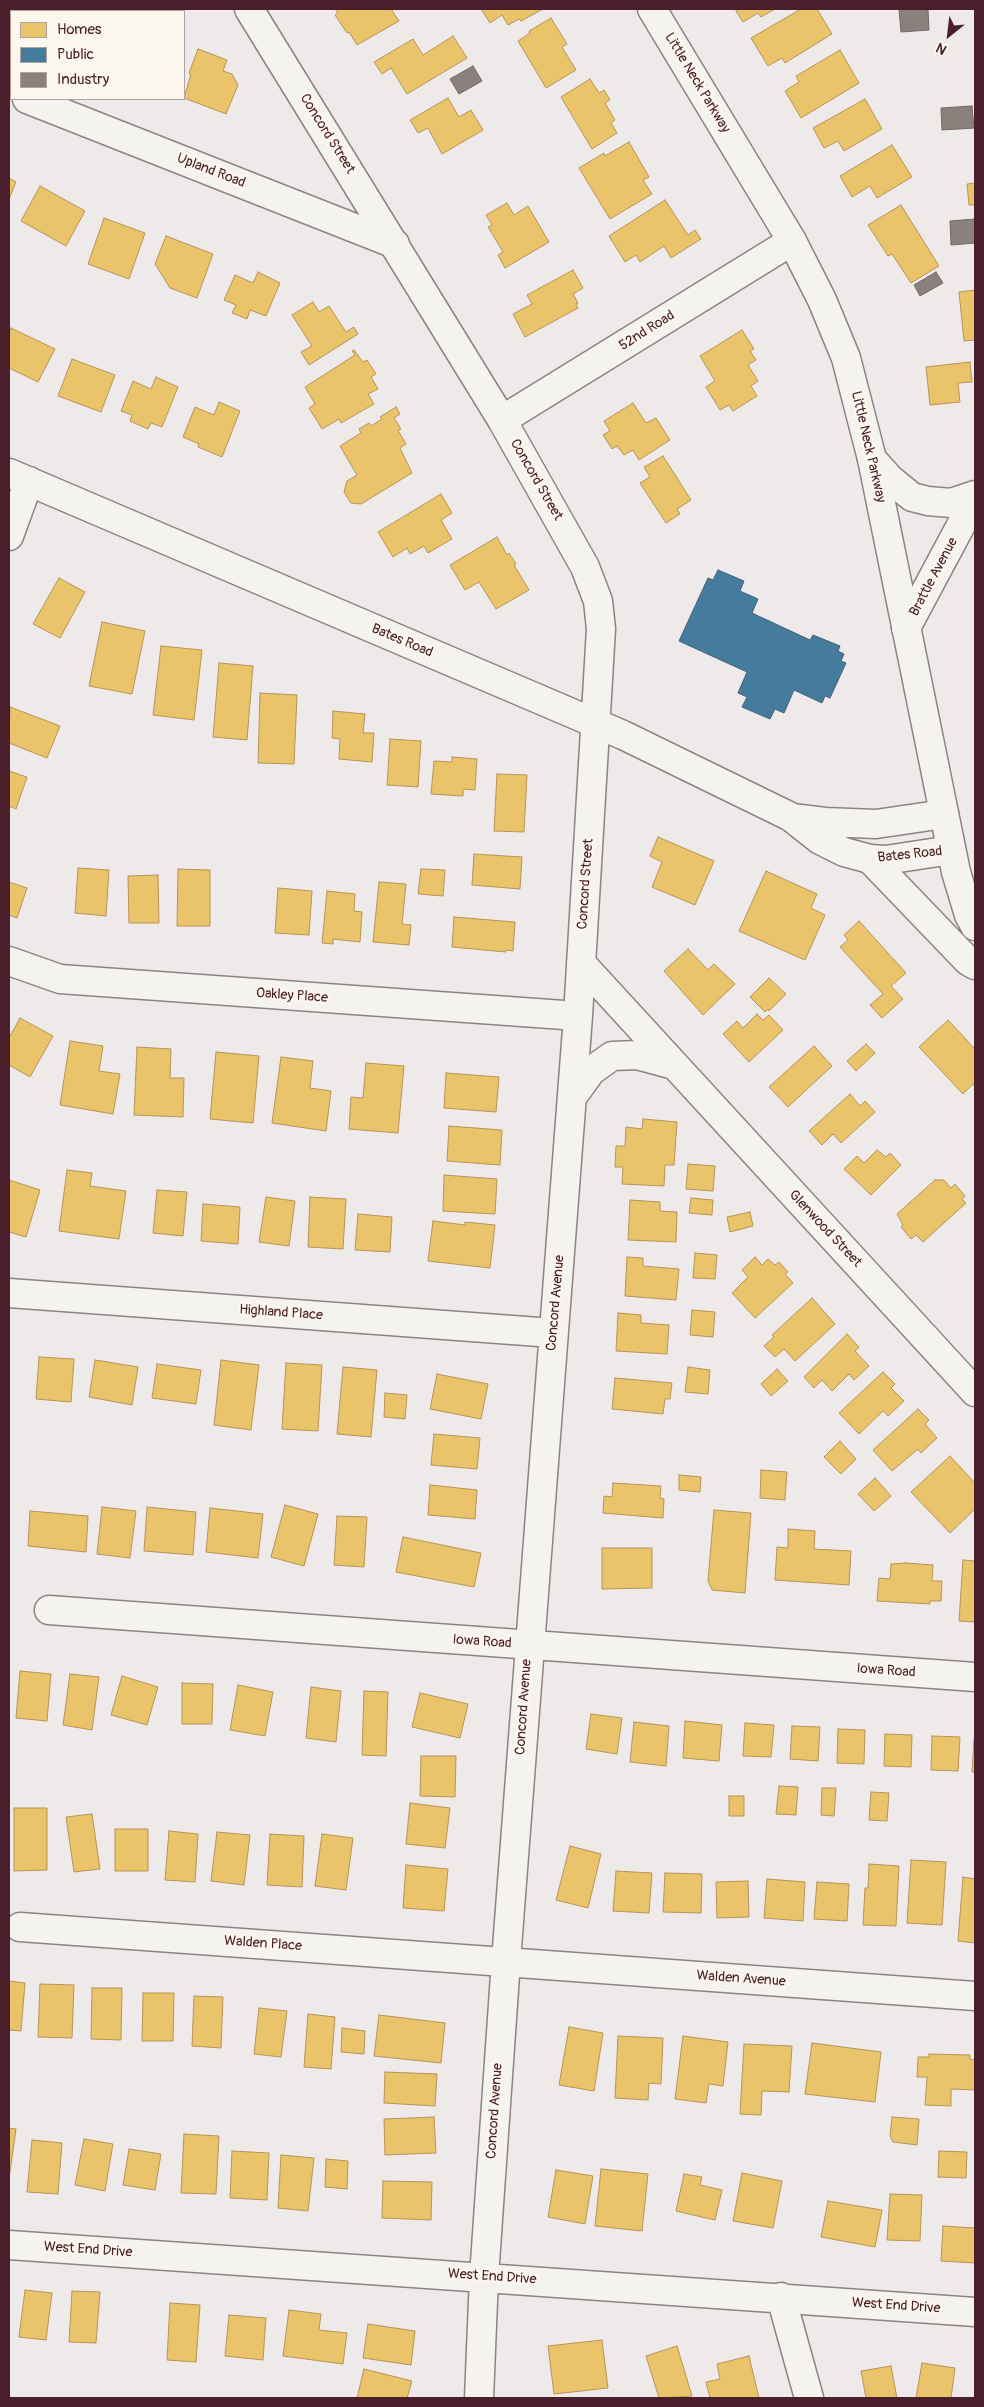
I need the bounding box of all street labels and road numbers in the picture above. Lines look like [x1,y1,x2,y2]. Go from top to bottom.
street label: Little Neck Parkway [661,30,733,136]
street label: Concord Street [296,91,358,177]
street label: Upland Road [174,150,248,192]
street label: 52nd Road [616,307,678,355]
street label: Little Neck Parkway [847,390,889,504]
street label: Concord Street [506,436,566,524]
street label: Brattle Avenue [906,535,962,619]
street label: Bates Road [369,621,435,661]
street label: Concord Street [574,838,598,930]
street label: Bates Road [877,843,943,867]
street label: Oakley Place [255,985,329,1007]
street label: Glenwood Street [785,1187,865,1271]
street label: Concord Avenue [543,1254,569,1352]
street label: Highland Place [239,1302,323,1324]
street label: Iowa Road [452,1632,512,1652]
street label: Concord Avenue [512,1658,536,1756]
street label: Iowa Road [856,1661,916,1681]
street label: Walden Place [224,1933,302,1955]
street label: Walden Avenue [696,1968,786,1990]
street label: Concord Avenue [483,2062,507,2160]
street label: West End Drive [43,2239,133,2261]
street label: West End Drive [447,2266,537,2288]
street label: West End Drive [851,2295,941,2317]

